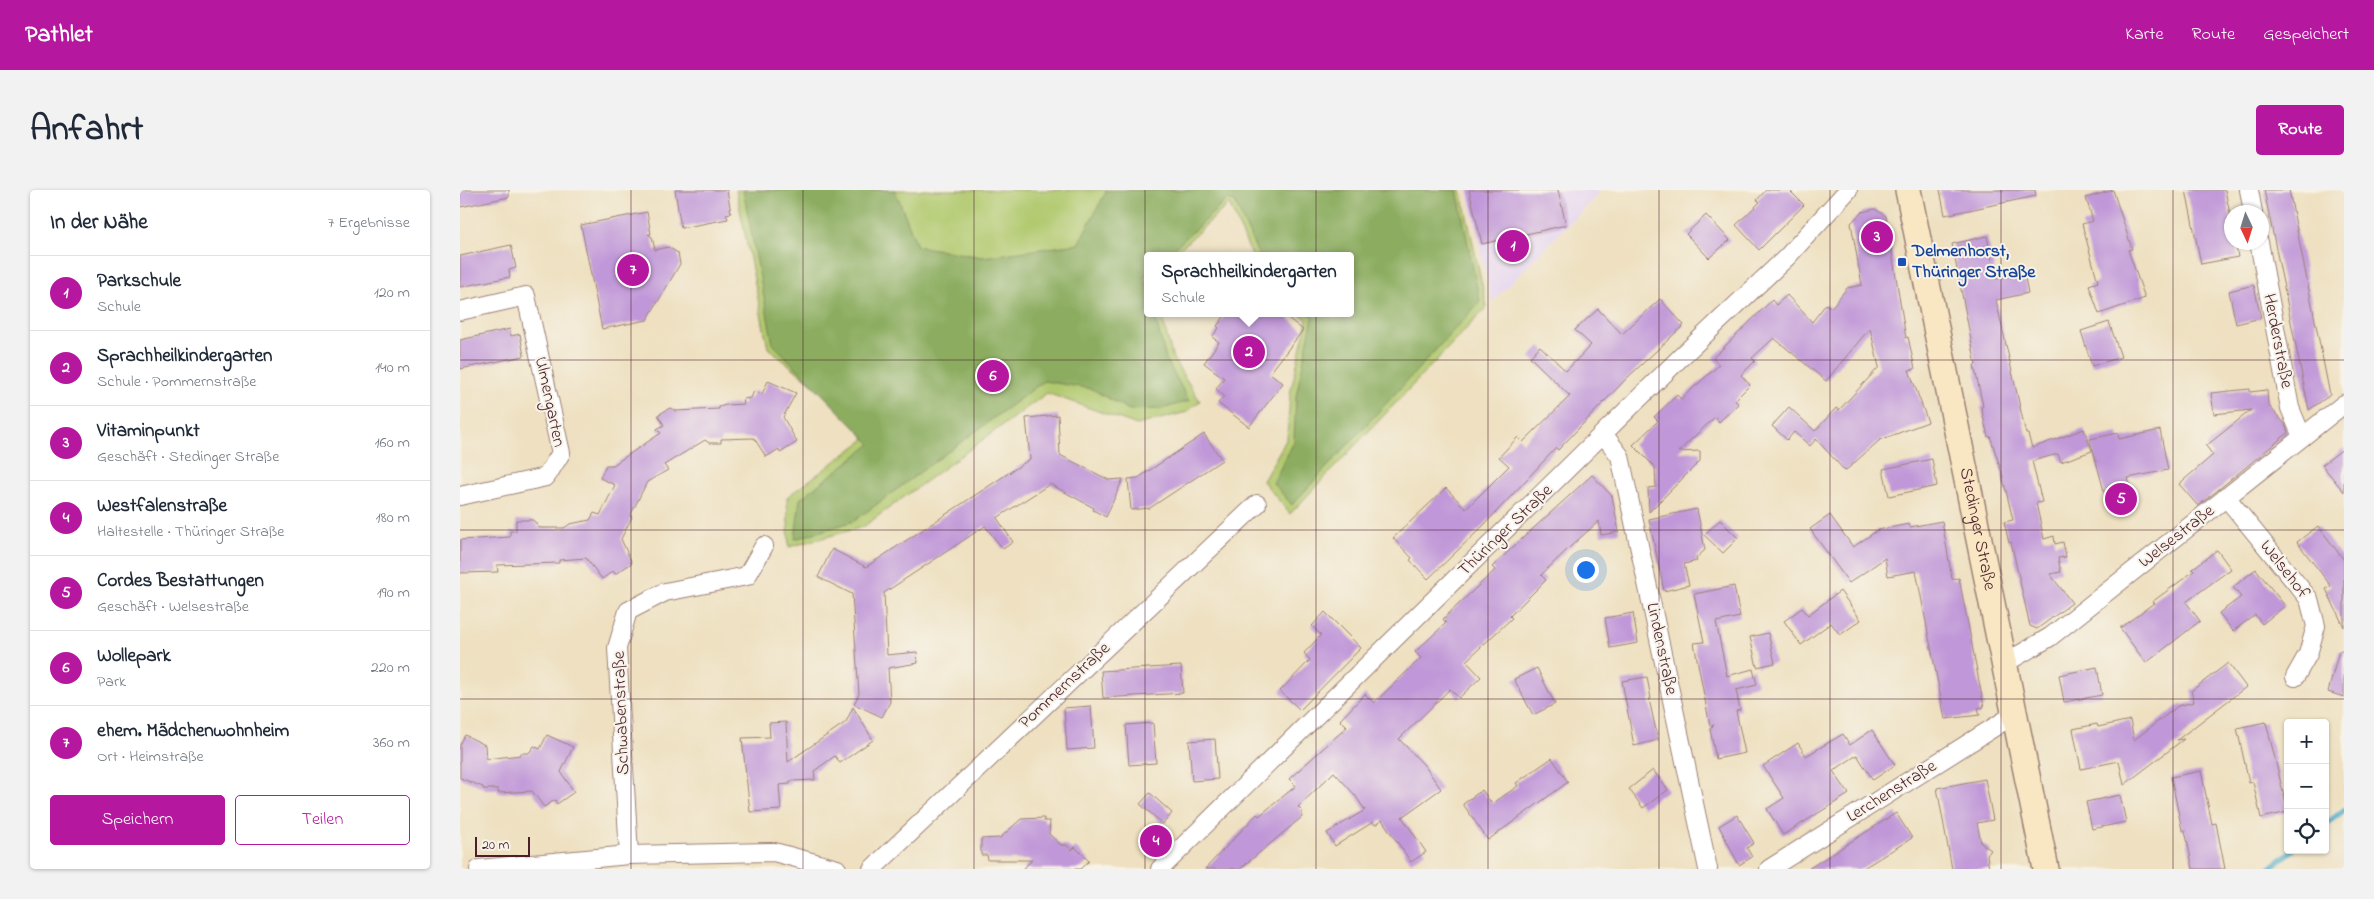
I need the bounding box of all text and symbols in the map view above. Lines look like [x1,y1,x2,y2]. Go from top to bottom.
text: Pathlet [25,18,93,53]
text: Karte [2125,22,2163,48]
text: Route [2191,22,2235,48]
text: Gespeichert [2263,22,2349,48]
text: Anfahrt [30,105,143,156]
button: Route [2256,105,2344,155]
north arrow [2224,205,2269,250]
text: In der Nähe [50,208,148,238]
text: 7 Ergebnisse [328,211,410,235]
pin: 3 [1861,218,1893,256]
pin: 1 [1497,227,1529,265]
place label: Delmenhorst, Thüringer Straße [1911,239,2036,287]
pin: 7 [617,251,649,289]
popup [1144,252,1354,317]
marker: Delmenhorst, Thüringer Straße [1896,256,1908,268]
text: Sprachheilkindergarten [1161,259,1337,286]
text: Parkschule [97,268,181,295]
text: 1 [63,281,69,305]
text: 120 m [374,281,410,305]
text: Schule [1161,286,1205,310]
street label: Herderstraße [2255,291,2299,391]
text: Schule [97,295,141,319]
pin: 2 [1233,333,1265,371]
text: Sprachheilkindergarten [97,343,272,370]
street label: Ulmengarten [526,354,571,450]
text: 2 [62,356,70,380]
text: 140 m [375,356,410,380]
pin: 6 [977,357,1009,395]
text: Schule · Pommernstraße [97,370,256,394]
text: Vitaminpunkt [97,418,200,445]
text: 3 [63,431,69,455]
text: 160 m [375,431,410,455]
text: Geschäft · Stedinger Straße [97,445,279,469]
street label: Stedinger Straße [1952,465,2002,594]
street label: Thüringer Straße [1453,478,1561,584]
pin: 5 [2105,480,2137,518]
text: Westfalenstraße [97,493,227,520]
street label: Welsestraße [2133,498,2221,575]
text: 4 [63,506,69,530]
text: 180 m [376,506,410,530]
text: Haltestelle · Thüringer Straße [97,520,285,544]
street label: Welsehof [2253,535,2316,606]
your location [1573,557,1599,583]
text: Cordes Bestattungen [97,568,264,595]
text: 5 [61,581,71,605]
text: 190 m [377,581,410,605]
text: Geschäft · Welsestraße [97,595,249,619]
street label: Lindenstraße [1639,600,1684,698]
street label: Pommernstraße [1013,636,1117,735]
text: Wollepark [97,643,171,670]
street label: Schwabenstraße [607,650,637,775]
text: 6 [62,656,70,680]
text: 220 m [371,656,410,680]
text: Park [97,670,126,694]
text: ehem. Mädchenwohnheim [97,718,289,745]
map controls [2284,719,2329,854]
button: + [2284,719,2329,764]
text: 7 [63,731,69,755]
text: 360 m [373,731,410,755]
text: Ort · Heimstraße [97,745,204,769]
street label: Lerchenstraße [1842,754,1943,830]
button: − [2284,764,2329,809]
button: Speichern [50,795,225,845]
button: Teilen [235,795,410,845]
button: locate [2284,809,2329,854]
pin: 4 [1140,822,1172,860]
scale bar [475,834,530,857]
text: 20 m [482,835,509,856]

